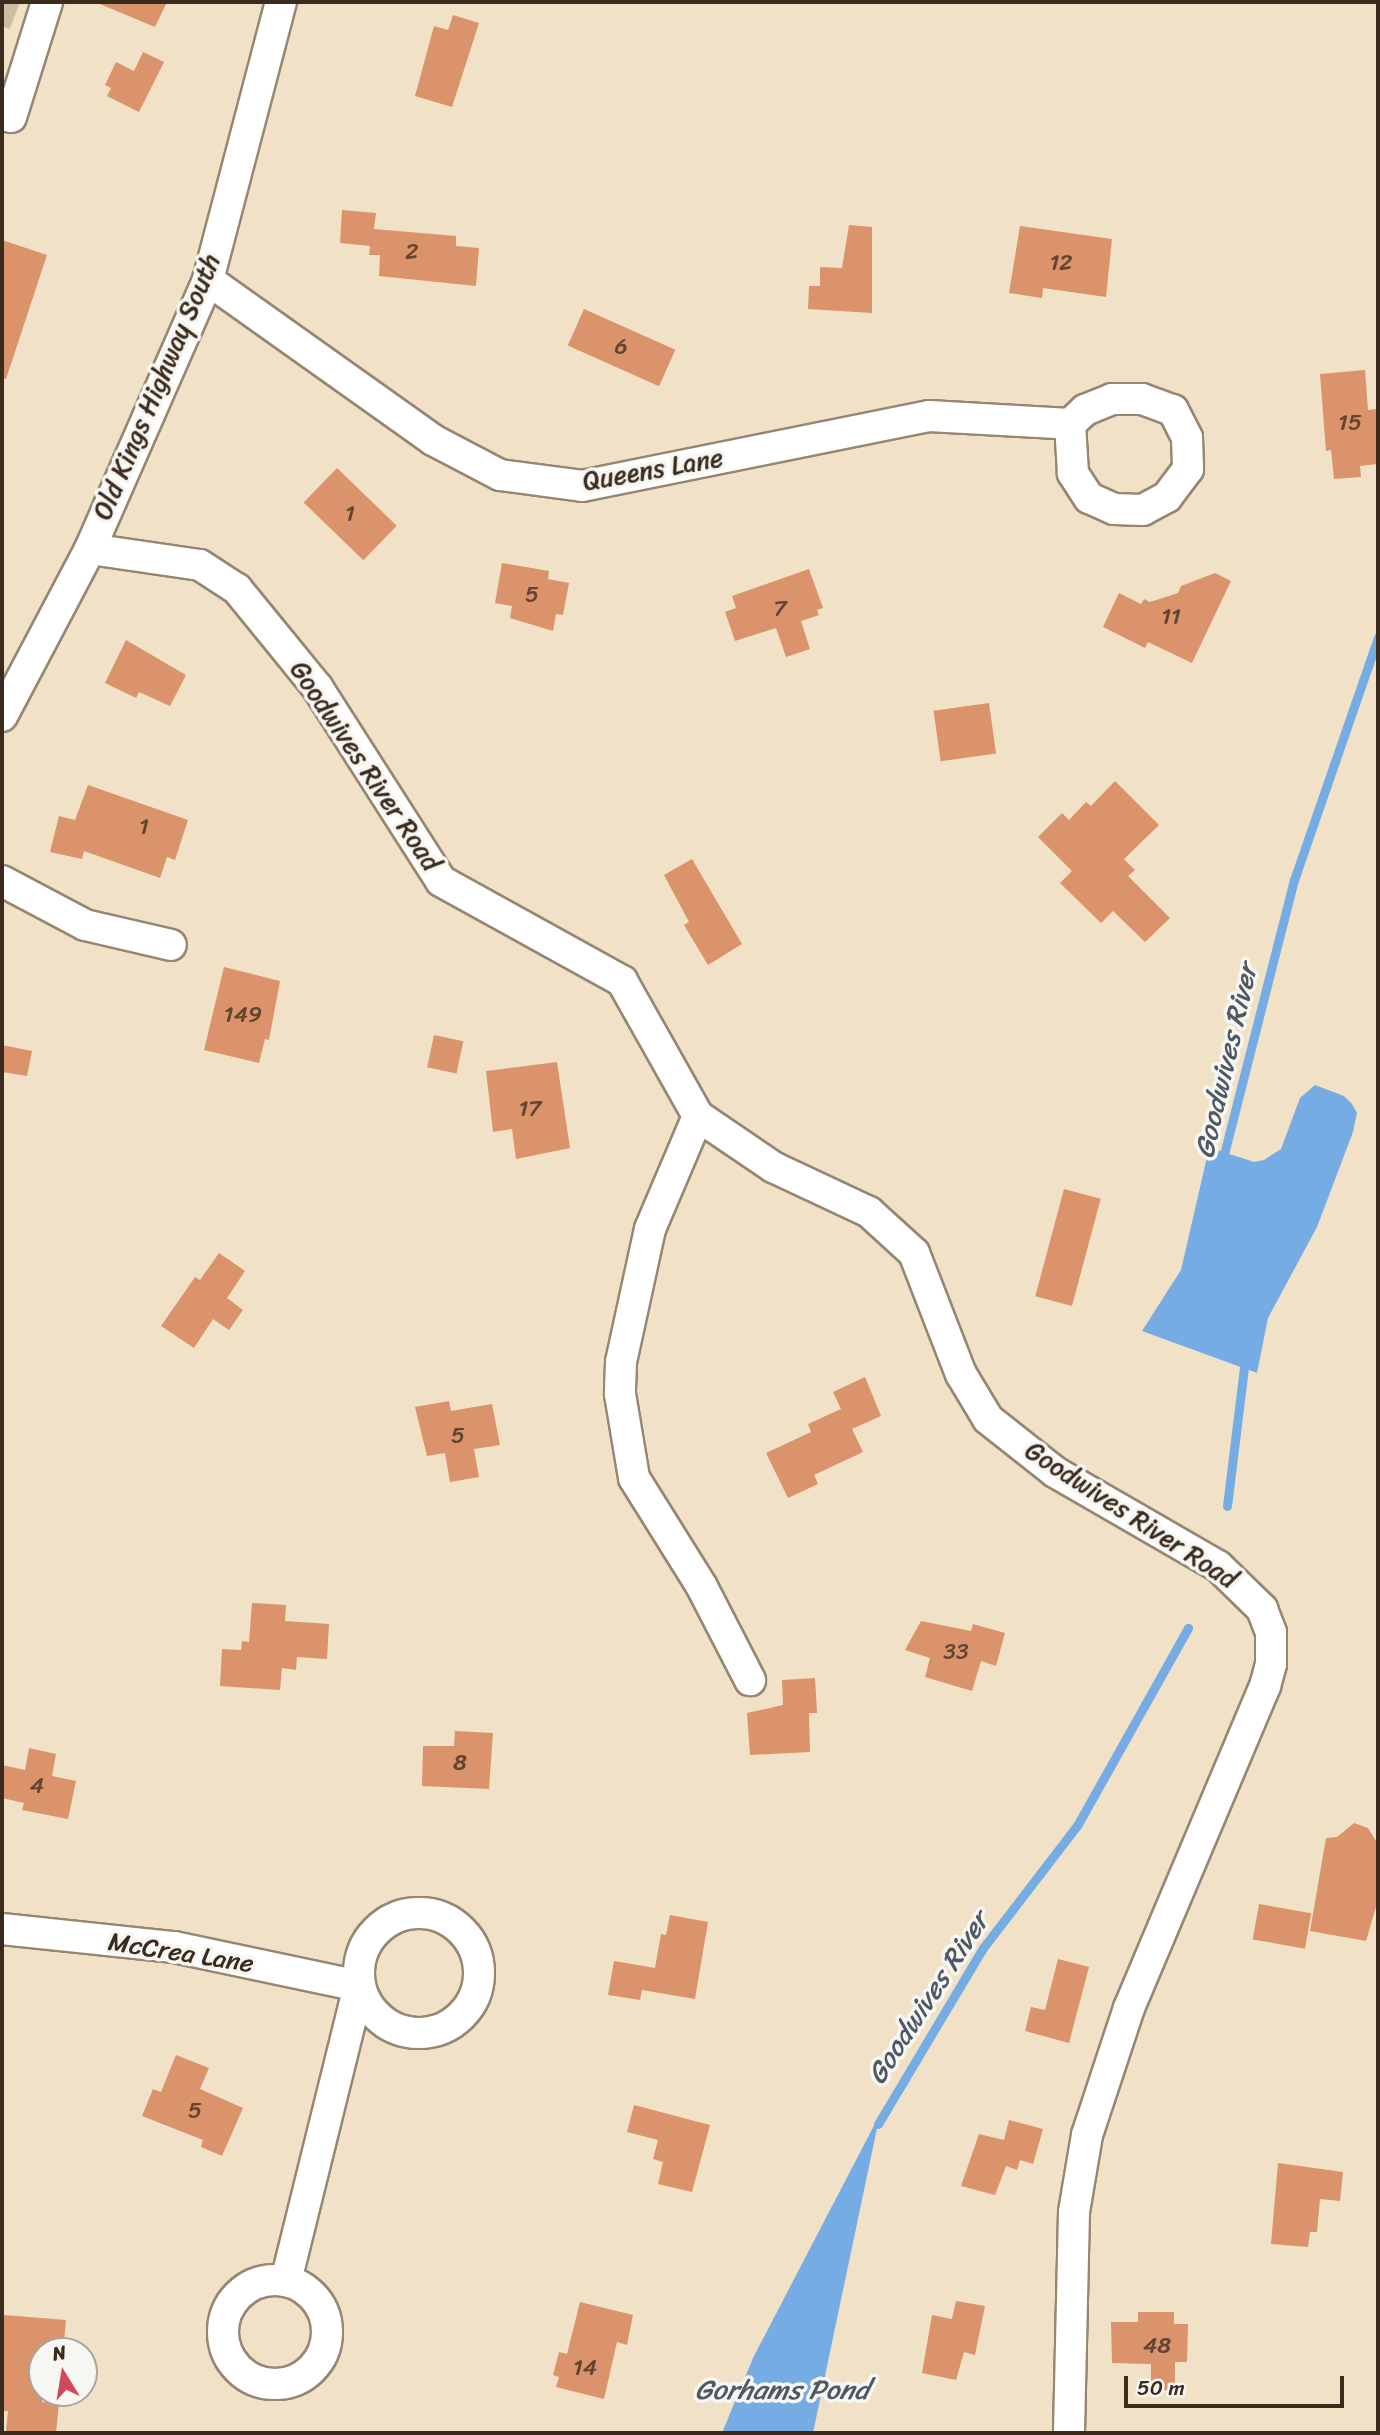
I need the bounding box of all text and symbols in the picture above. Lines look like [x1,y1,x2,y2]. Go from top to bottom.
house number: 2 [405,238,419,266]
house number: 12 [1049,249,1073,277]
street label: Old Kings Highway South [87,250,227,524]
house number: 6 [614,333,628,361]
house number: 15 [1338,409,1362,437]
street label: Queens Lane [580,442,726,498]
house number: 1 [345,500,355,528]
house number: 5 [525,581,539,609]
house number: 7 [773,595,787,623]
house number: 11 [1161,603,1181,631]
street label: Goodwives River Road [283,655,447,877]
house number: 1 [139,813,149,841]
water label: Goodwives River [1187,960,1265,1162]
house number: 149 [224,1001,262,1029]
house number: 17 [519,1095,541,1123]
house number: 5 [451,1422,465,1450]
street label: Goodwives River Road [1019,1435,1243,1595]
house number: 33 [943,1638,969,1666]
house number: 8 [453,1749,467,1777]
house number: 4 [30,1772,44,1800]
water label: Goodwives River [860,1905,996,2091]
street label: McCrea Lane [106,1926,256,1980]
house number: 5 [188,2097,202,2125]
house number: 48 [1143,2332,1171,2360]
text: N [50,2335,69,2370]
north arrow [28,2337,98,2407]
house number: 14 [573,2354,597,2382]
scale bar [1128,2362,1348,2406]
text: 50 m [1137,2369,1185,2407]
water label: Gorhams Pond [695,2373,869,2407]

